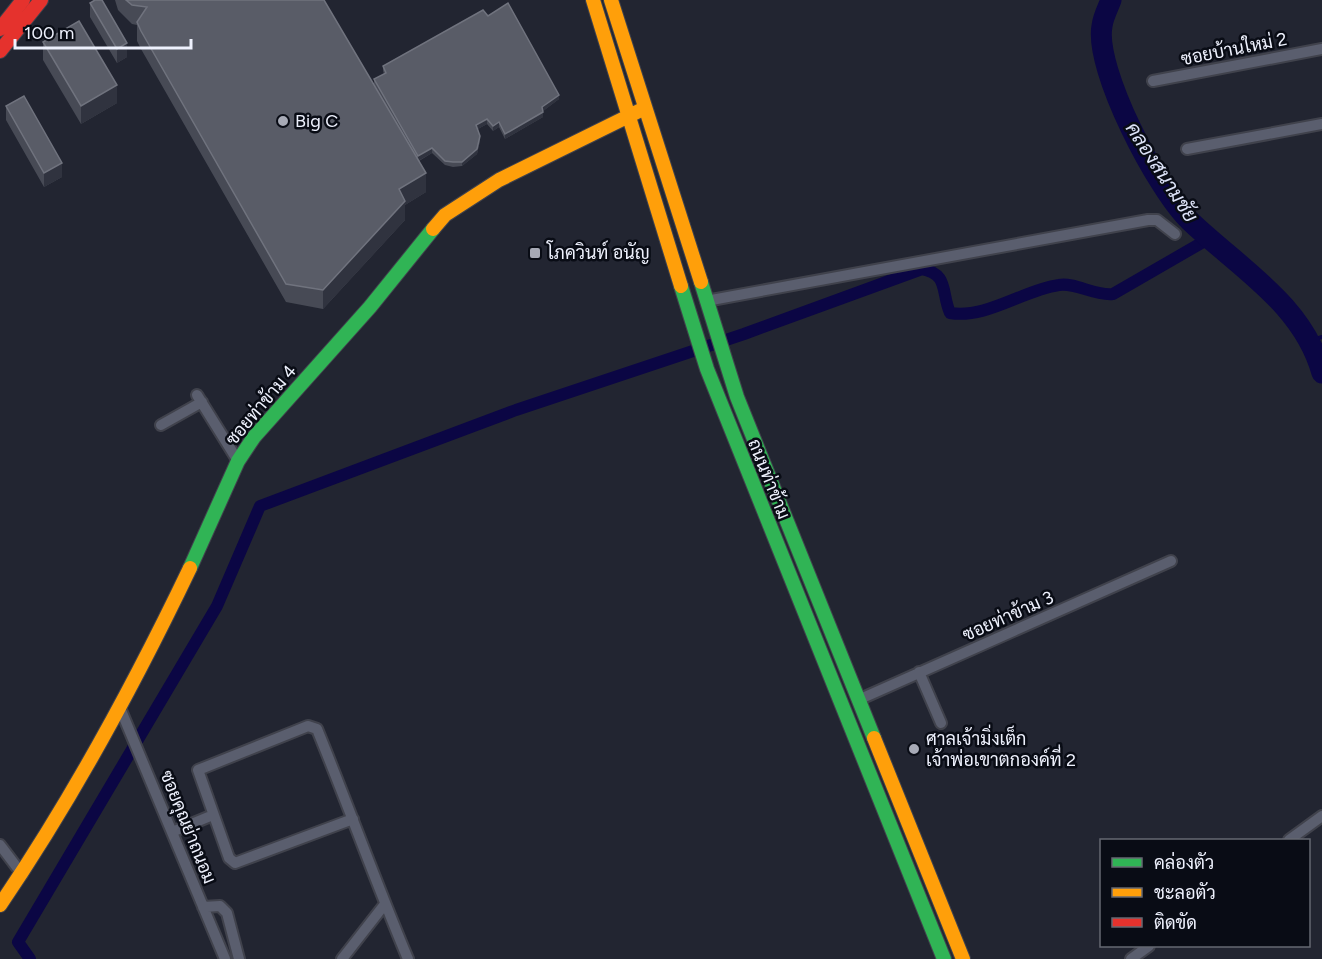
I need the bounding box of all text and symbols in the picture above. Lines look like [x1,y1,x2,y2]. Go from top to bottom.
scale bar [15,12,190,50]
text: 100 m [24,22,74,44]
street label: ซอยบ้านใหม่ 2 [1179,26,1289,70]
place label: Big C [295,110,338,132]
marker: Big C [276,114,290,128]
water label: คลองสนามชัย [1121,118,1204,227]
place label: โภควินท์ อนัญ [546,240,650,264]
marker: โภควินท์ อนัญ [528,246,542,260]
street label: ซอยท่าข้าม 4 [220,360,301,450]
street label: ถนนท่าข้าม [743,435,796,522]
street label: ซอยท่าข้าม 3 [959,585,1057,646]
place label: ศาลเจ้ามิ่งเต็ก เจ้าพ่อเขาตกองค์ที่ 2 [926,724,1076,771]
marker: ศาลเจ้ามิ่งเต็ก เจ้าพ่อเขาตกองค์ที่ 2 [907,742,921,756]
street label: ซอยคุณย่าถนอม [154,767,222,887]
legend [1100,839,1310,947]
text: คล่องตัว [1154,851,1214,874]
text: ชะลอตัว [1154,882,1216,904]
text: ติดขัด [1154,912,1197,934]

